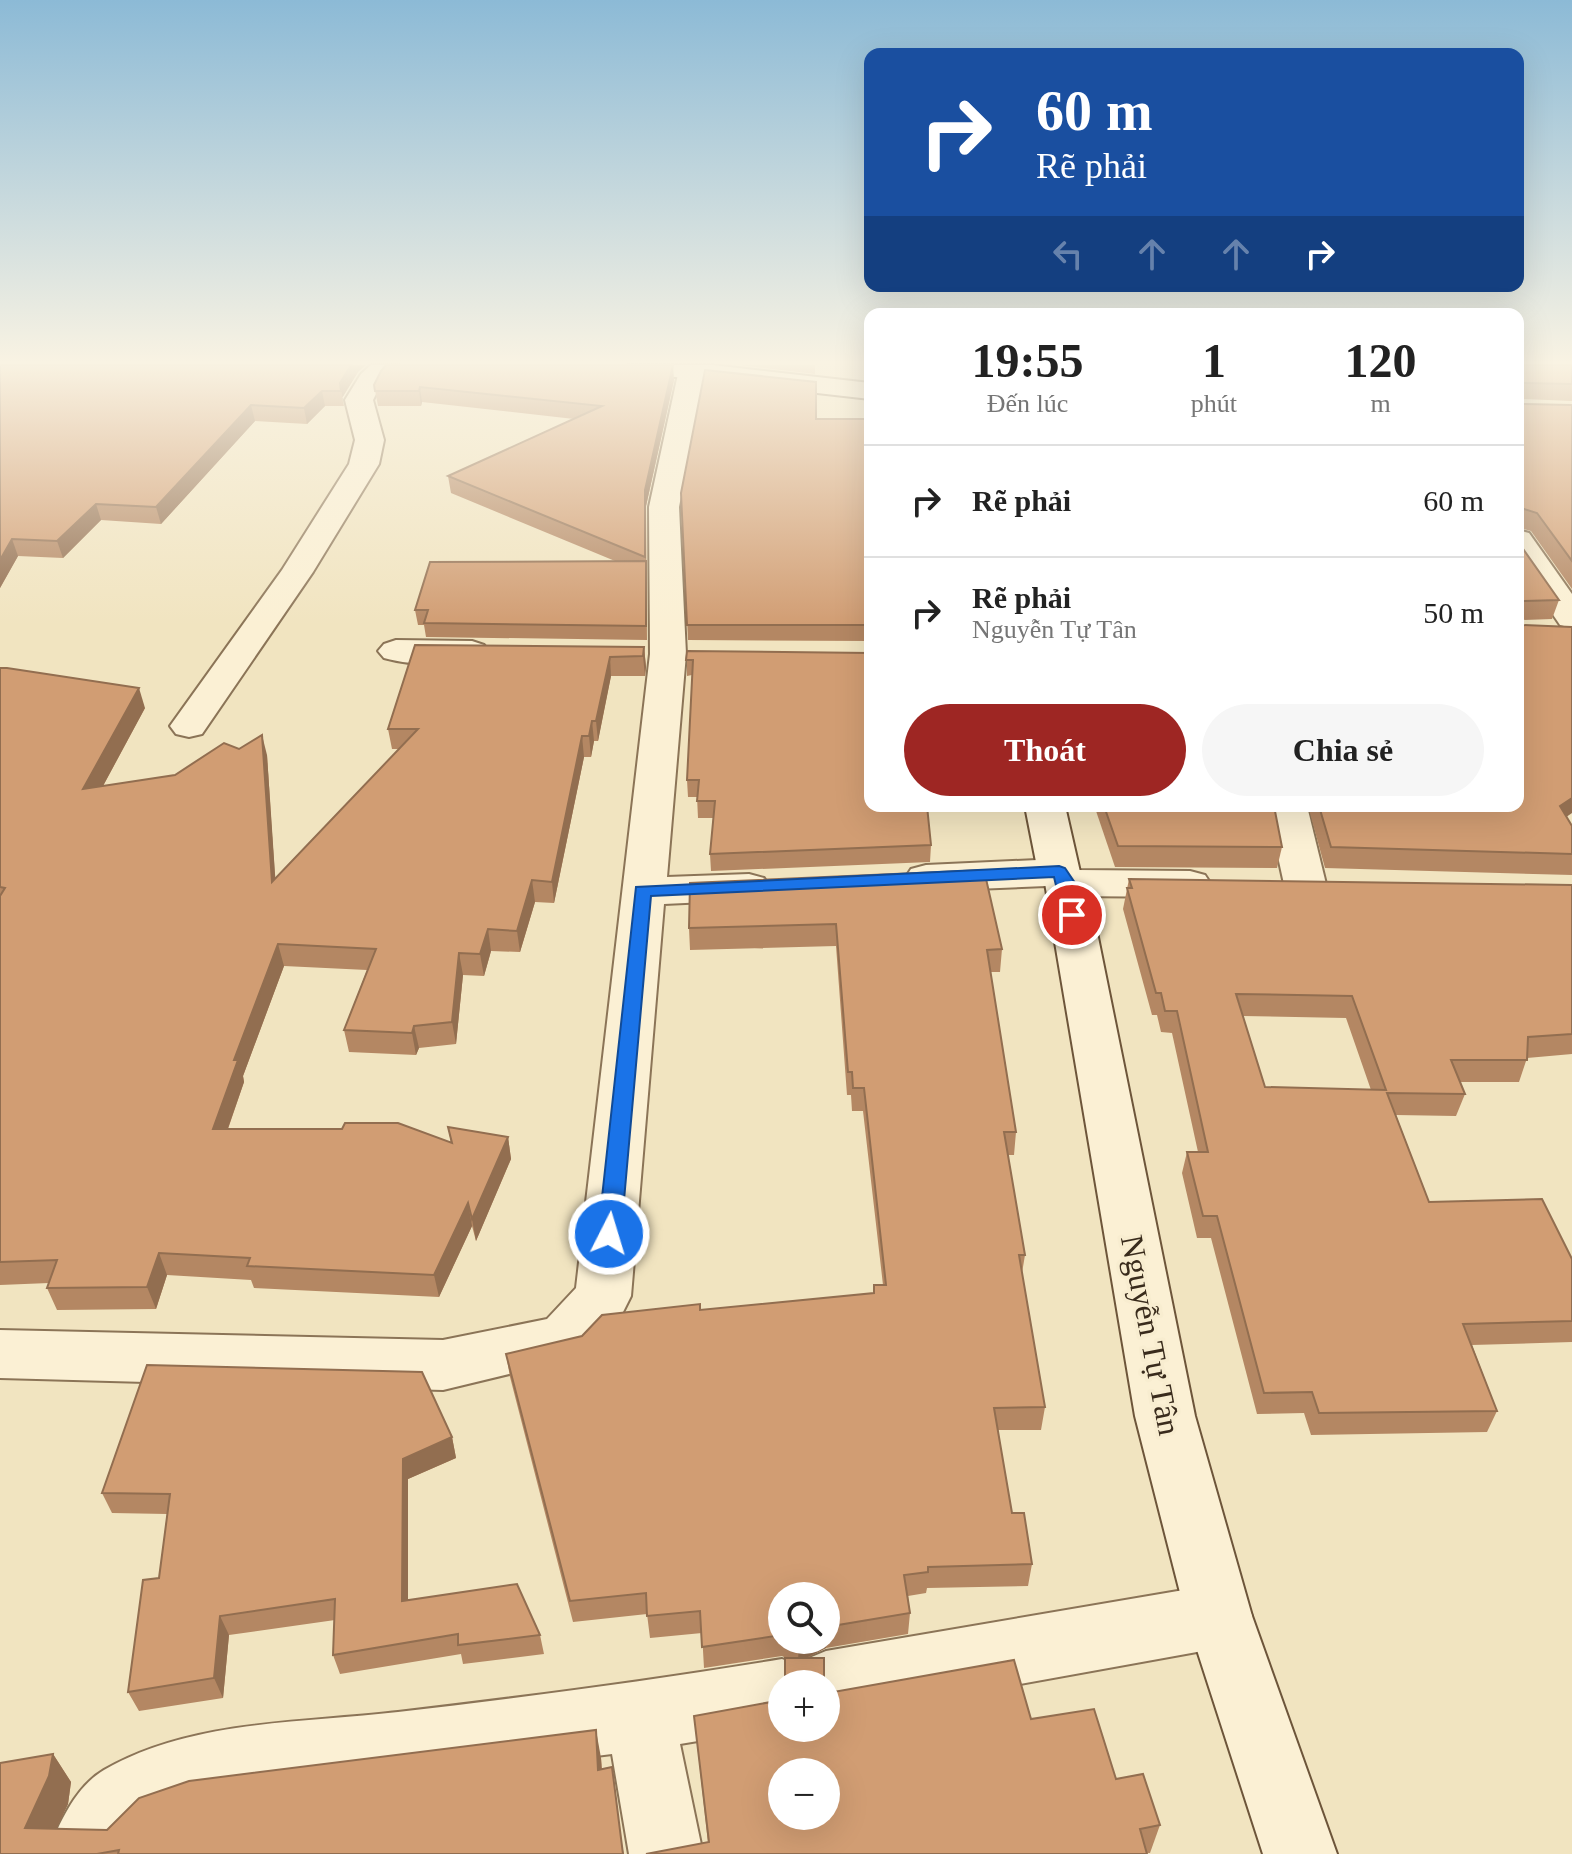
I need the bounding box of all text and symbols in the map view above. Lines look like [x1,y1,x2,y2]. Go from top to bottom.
icon: right [904,80,1008,184]
text: 60 m [1036,80,1153,142]
text: Rẽ phải [1036,146,1147,186]
icon: left [1046,232,1090,276]
icon: ahead [1130,232,1174,276]
icon: ahead [1214,232,1258,276]
icon: right [1298,232,1342,276]
text: 19:55 [971,334,1083,387]
text: 1 [1202,334,1226,387]
text: 120 [1345,334,1417,387]
text: Đến lúc [987,389,1068,418]
text: phút [1191,389,1237,418]
text: m [1370,389,1391,418]
icon: right [904,479,948,523]
text: Rẽ phải [972,484,1071,517]
text: 60 m [1423,484,1484,517]
text: Rẽ phải [972,581,1071,614]
icon: right [904,591,948,635]
text: 50 m [1423,596,1484,629]
text: Nguyễn Tự Tân [972,615,1137,644]
button: Thoát [904,704,1186,796]
button: Chia sẻ [1202,704,1484,796]
pin [1038,881,1106,949]
icon: arrive [1050,893,1094,937]
position arrow [567,1192,651,1276]
street label: Nguyễn Tự Tân [1114,1232,1188,1438]
map controls [768,1582,840,1830]
button: search [768,1582,840,1654]
button: + [768,1670,840,1742]
button: − [768,1758,840,1830]

